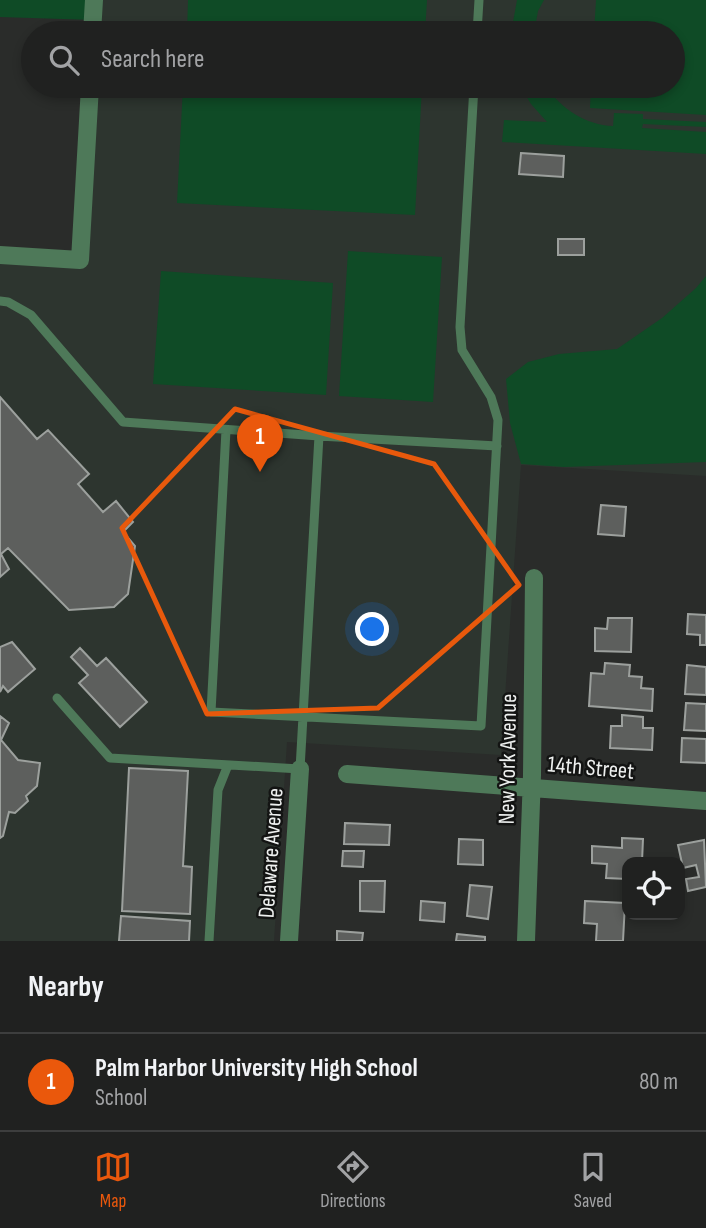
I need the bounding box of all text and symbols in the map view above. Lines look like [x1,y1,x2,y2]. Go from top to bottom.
search box [21,21,685,98]
icon: search [45,41,83,79]
text: Search here [101,44,204,75]
pin: 1 [237,414,283,472]
your location [355,612,389,646]
street label: New York Avenue [493,693,523,825]
street label: 14th Street [546,750,635,786]
street label: Delaware Avenue [252,787,290,919]
map controls [622,857,685,920]
button: locate [622,857,685,920]
text: Nearby [28,969,104,1005]
text: Palm Harbor University High School [95,1053,418,1084]
text: 1 [46,1068,56,1096]
text: 80 m [639,1068,678,1096]
text: School [95,1084,147,1112]
tab: Map [94,1148,132,1213]
tab: Directions [320,1148,386,1213]
tab: Saved [574,1148,612,1213]

